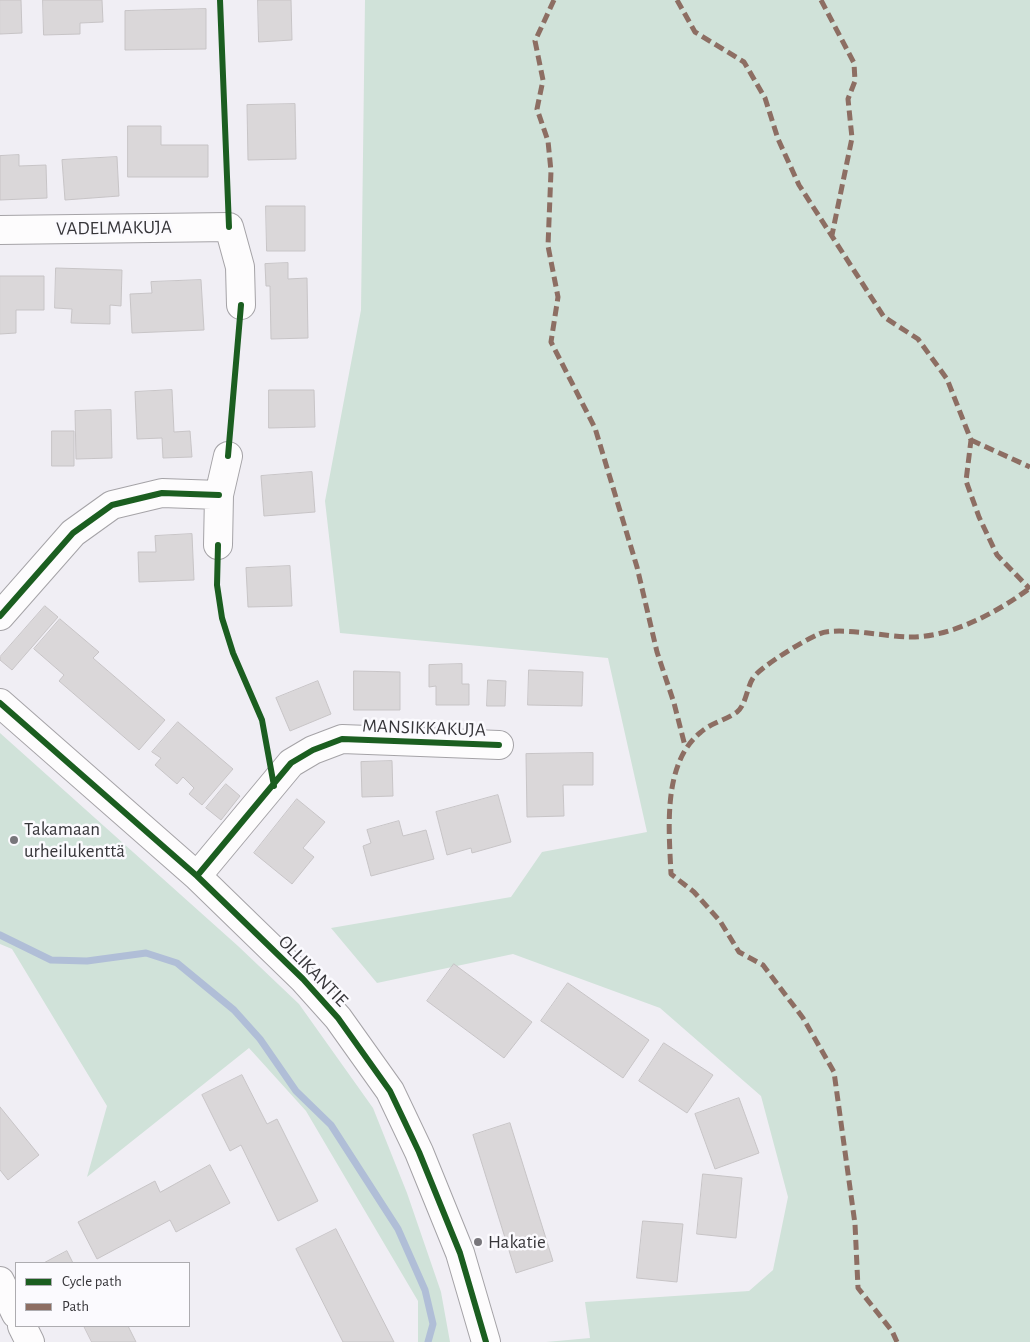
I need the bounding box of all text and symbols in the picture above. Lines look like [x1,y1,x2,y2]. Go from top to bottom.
street label: VADELMAKUJA [56,216,172,240]
street label: MANSIKKAKUJA [362,714,486,742]
place label: Takamaan urheilukenttä [24,818,125,862]
marker: Takamaan urheilukenttä [8,834,20,846]
street label: OLLIKANTIE [273,930,353,1012]
place label: Hakatie [488,1231,546,1253]
marker: Hakatie [472,1236,484,1248]
legend [15,1262,190,1327]
text: Cycle path [62,1274,122,1289]
text: Path [62,1299,89,1314]

